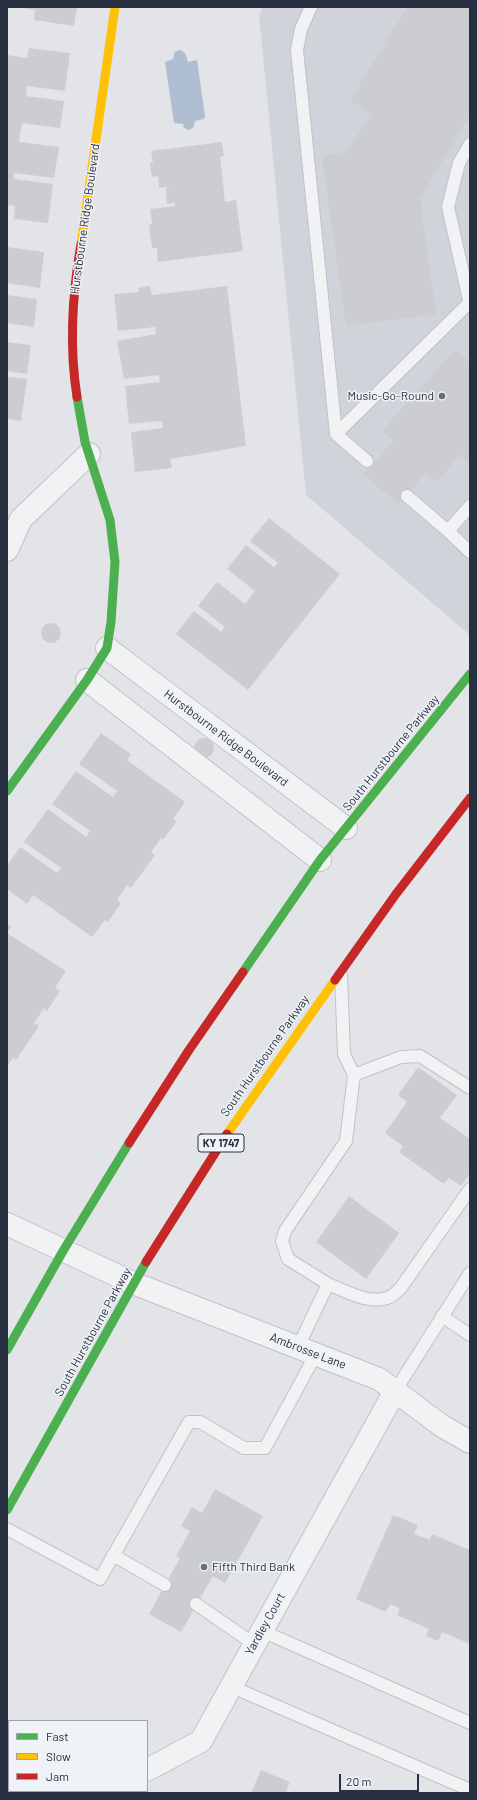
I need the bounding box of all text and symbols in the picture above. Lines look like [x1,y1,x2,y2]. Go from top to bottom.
street label: Hurstbourne Ridge Boulevard [67,143,103,295]
place label: Music-Go-Round [347,389,434,403]
marker: Music-Go-Round [437,391,447,401]
street label: Hurstbourne Ridge Boulevard [161,687,291,789]
street label: South Hurstbourne Parkway [340,692,442,814]
street label: South Hurstbourne Parkway [218,993,312,1119]
road number: KY 1747 [198,1134,244,1152]
street label: South Hurstbourne Parkway [52,1265,134,1399]
street label: Ambrosse Lane [268,1330,348,1372]
place label: Fifth Third Bank [212,1560,295,1574]
marker: Fifth Third Bank [199,1562,209,1572]
street label: Yardley Court [242,1590,288,1658]
legend [8,1720,148,1792]
text: Fast [46,1729,69,1743]
text: Slow [46,1749,71,1763]
scale bar [341,1766,421,1792]
text: Jam [46,1769,69,1783]
text: 20 m [346,1774,372,1788]

